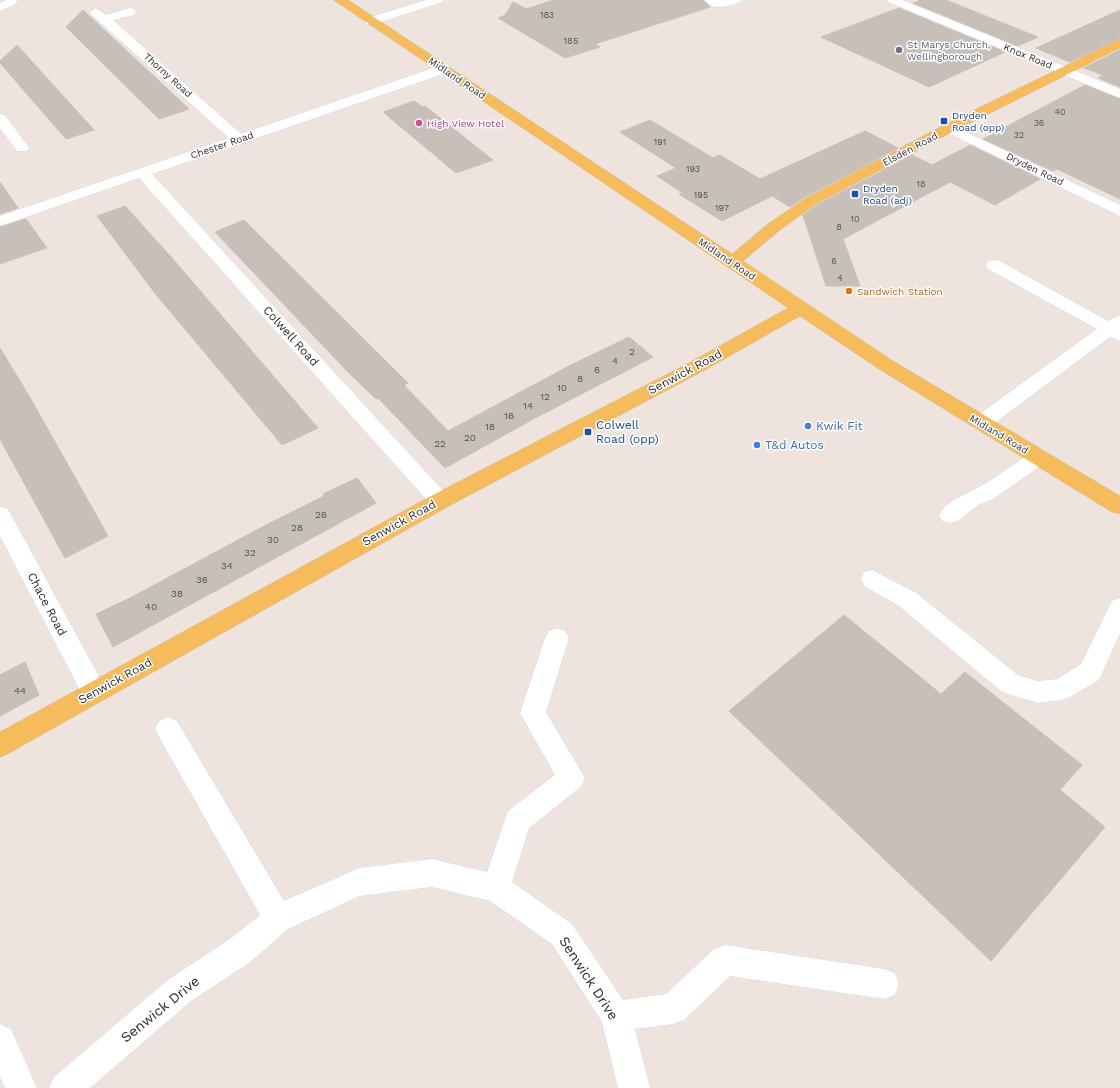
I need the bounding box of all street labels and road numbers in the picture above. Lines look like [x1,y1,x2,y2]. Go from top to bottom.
street label: Knox Road [1002,41,1054,71]
street label: Thorny Road [142,51,194,99]
street label: Midland Road [426,55,488,101]
street label: Chester Road [189,129,255,161]
street label: Elsden Road [881,130,939,168]
street label: Dryden Road [1005,150,1065,188]
street label: Midland Road [696,236,758,282]
street label: Colwell Road [260,303,322,369]
street label: Senwick Road [646,347,724,397]
street label: Midland Road [968,412,1030,456]
street label: Senwick Road [360,497,438,549]
street label: Chace Road [25,570,69,638]
street label: Senwick Road [76,655,154,707]
street label: Senwick Drive [556,933,622,1023]
street label: Senwick Drive [118,973,202,1045]

